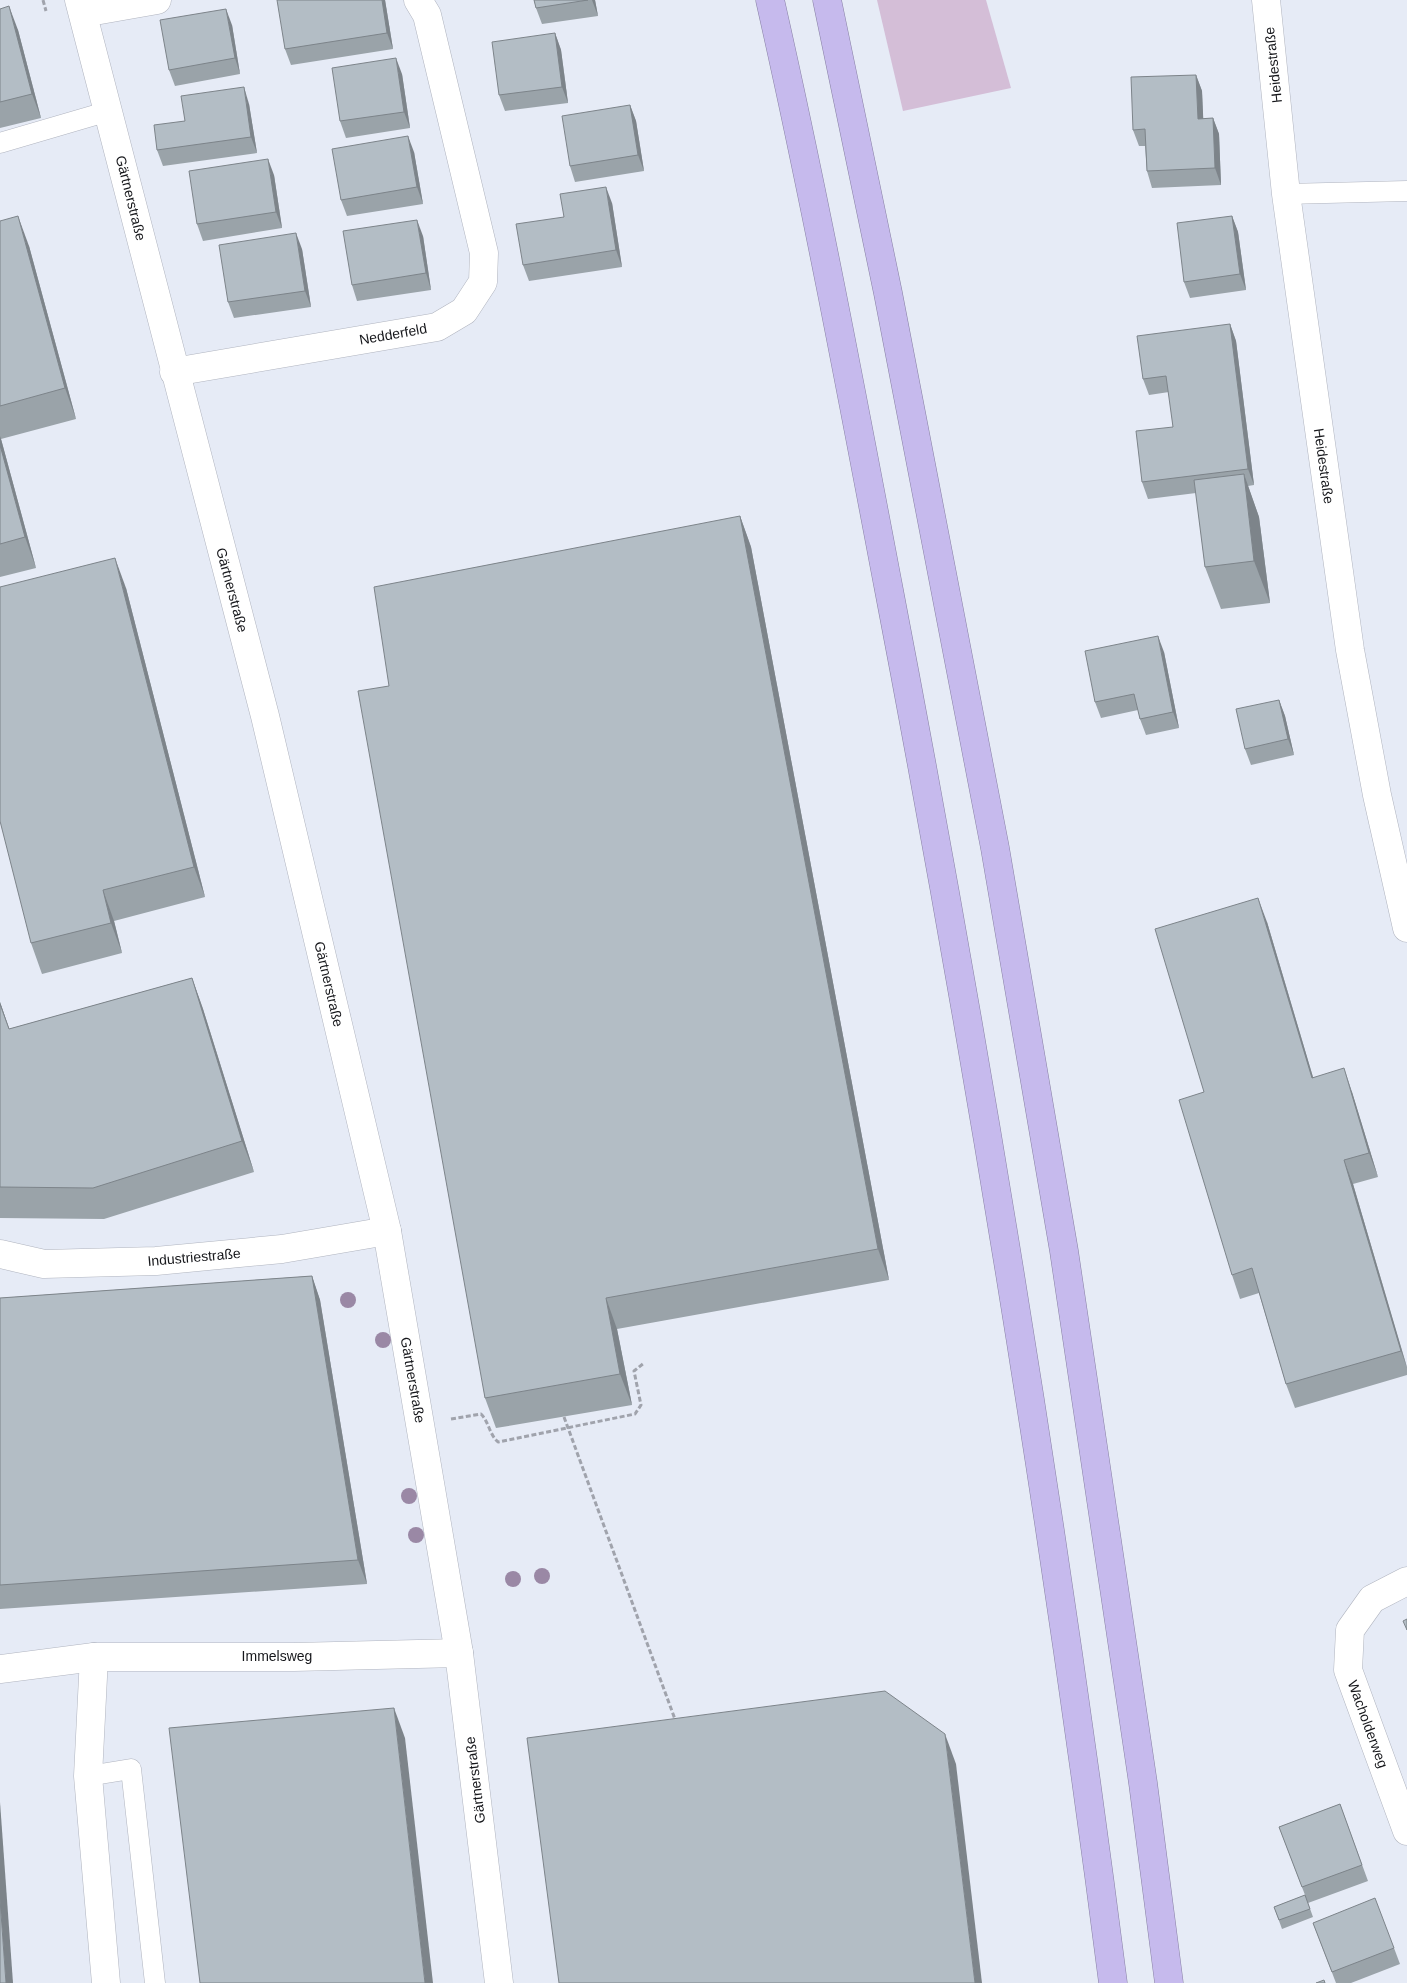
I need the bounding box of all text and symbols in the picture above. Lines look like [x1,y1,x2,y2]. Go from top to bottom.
street label: Heidestraße [1261,26,1285,104]
street label: Gärtnerstraße [113,154,149,242]
street label: Nedderfeld [358,320,428,348]
street label: Heidestraße [1311,427,1337,505]
street label: Gärtnerstraße [213,546,251,634]
street label: Gärtnerstraße [311,940,347,1028]
street label: Industriestraße [147,1245,241,1269]
street label: Gärtnerstraße [398,1336,428,1425]
street label: Immelsweg [242,1648,312,1664]
street label: Wacholderweg [1345,1678,1391,1770]
street label: Gärtnerstraße [462,1736,488,1824]

